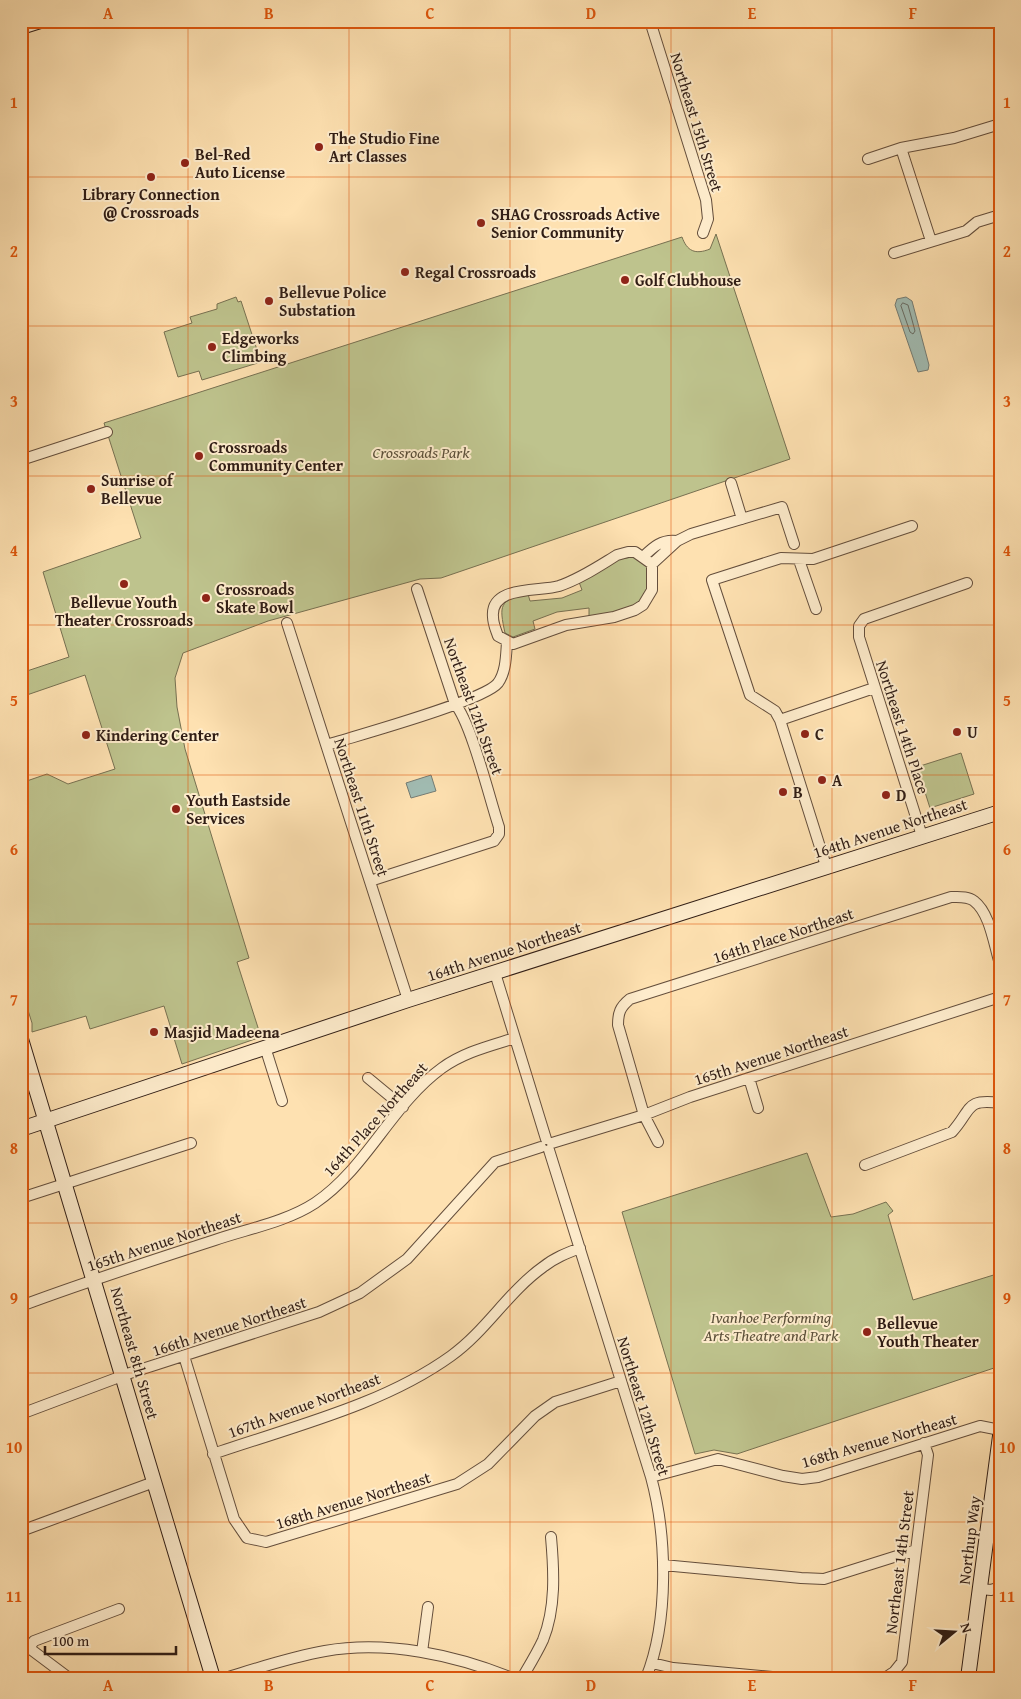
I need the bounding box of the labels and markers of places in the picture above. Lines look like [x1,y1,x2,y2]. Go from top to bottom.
place label: The Studio Fine Art Classes [329,126,440,168]
marker: The Studio Fine Art Classes [313,141,325,153]
place label: Bel-Red Auto License [195,142,285,184]
marker: Bel-Red Auto License [179,157,191,169]
marker: Library Connection @ Crossroads [145,171,157,183]
place label: Library Connection @ Crossroads [82,182,220,224]
place label: SHAG Crossroads Active Senior Community [491,202,660,244]
marker: SHAG Crossroads Active Senior Community [475,217,487,229]
place label: Regal Crossroads [415,260,536,284]
marker: Regal Crossroads [399,266,411,278]
place label: Golf Clubhouse [635,268,741,292]
marker: Golf Clubhouse [619,274,631,286]
place label: Bellevue Police Substation [279,280,386,322]
marker: Bellevue Police Substation [263,295,275,307]
place label: Edgeworks Climbing [222,326,299,368]
marker: Edgeworks Climbing [206,341,218,353]
place label: Crossroads Community Center [209,435,344,477]
marker: Crossroads Community Center [193,450,205,462]
place label: Sunrise of Bellevue [101,468,175,510]
marker: Sunrise of Bellevue [85,483,97,495]
place label: Crossroads Skate Bowl [216,577,294,619]
marker: Bellevue Youth Theater Crossroads [118,578,130,590]
place label: Bellevue Youth Theater Crossroads [55,590,193,632]
marker: Crossroads Skate Bowl [200,592,212,604]
place label: U [967,720,978,744]
place label: C [815,722,824,746]
place label: Kindering Center [96,723,220,747]
marker: U [951,726,963,738]
marker: C [799,728,811,740]
marker: Kindering Center [80,729,92,741]
place label: A [832,768,843,792]
marker: A [816,774,828,786]
place label: B [793,780,803,804]
place label: D [896,783,906,807]
marker: B [777,786,789,798]
place label: Youth Eastside Services [186,788,290,830]
marker: D [880,789,892,801]
marker: Youth Eastside Services [170,803,182,815]
place label: Masjid Madeena [164,1020,281,1044]
marker: Masjid Madeena [148,1026,160,1038]
place label: Bellevue Youth Theater [877,1311,980,1353]
marker: Bellevue Youth Theater [861,1326,873,1338]

